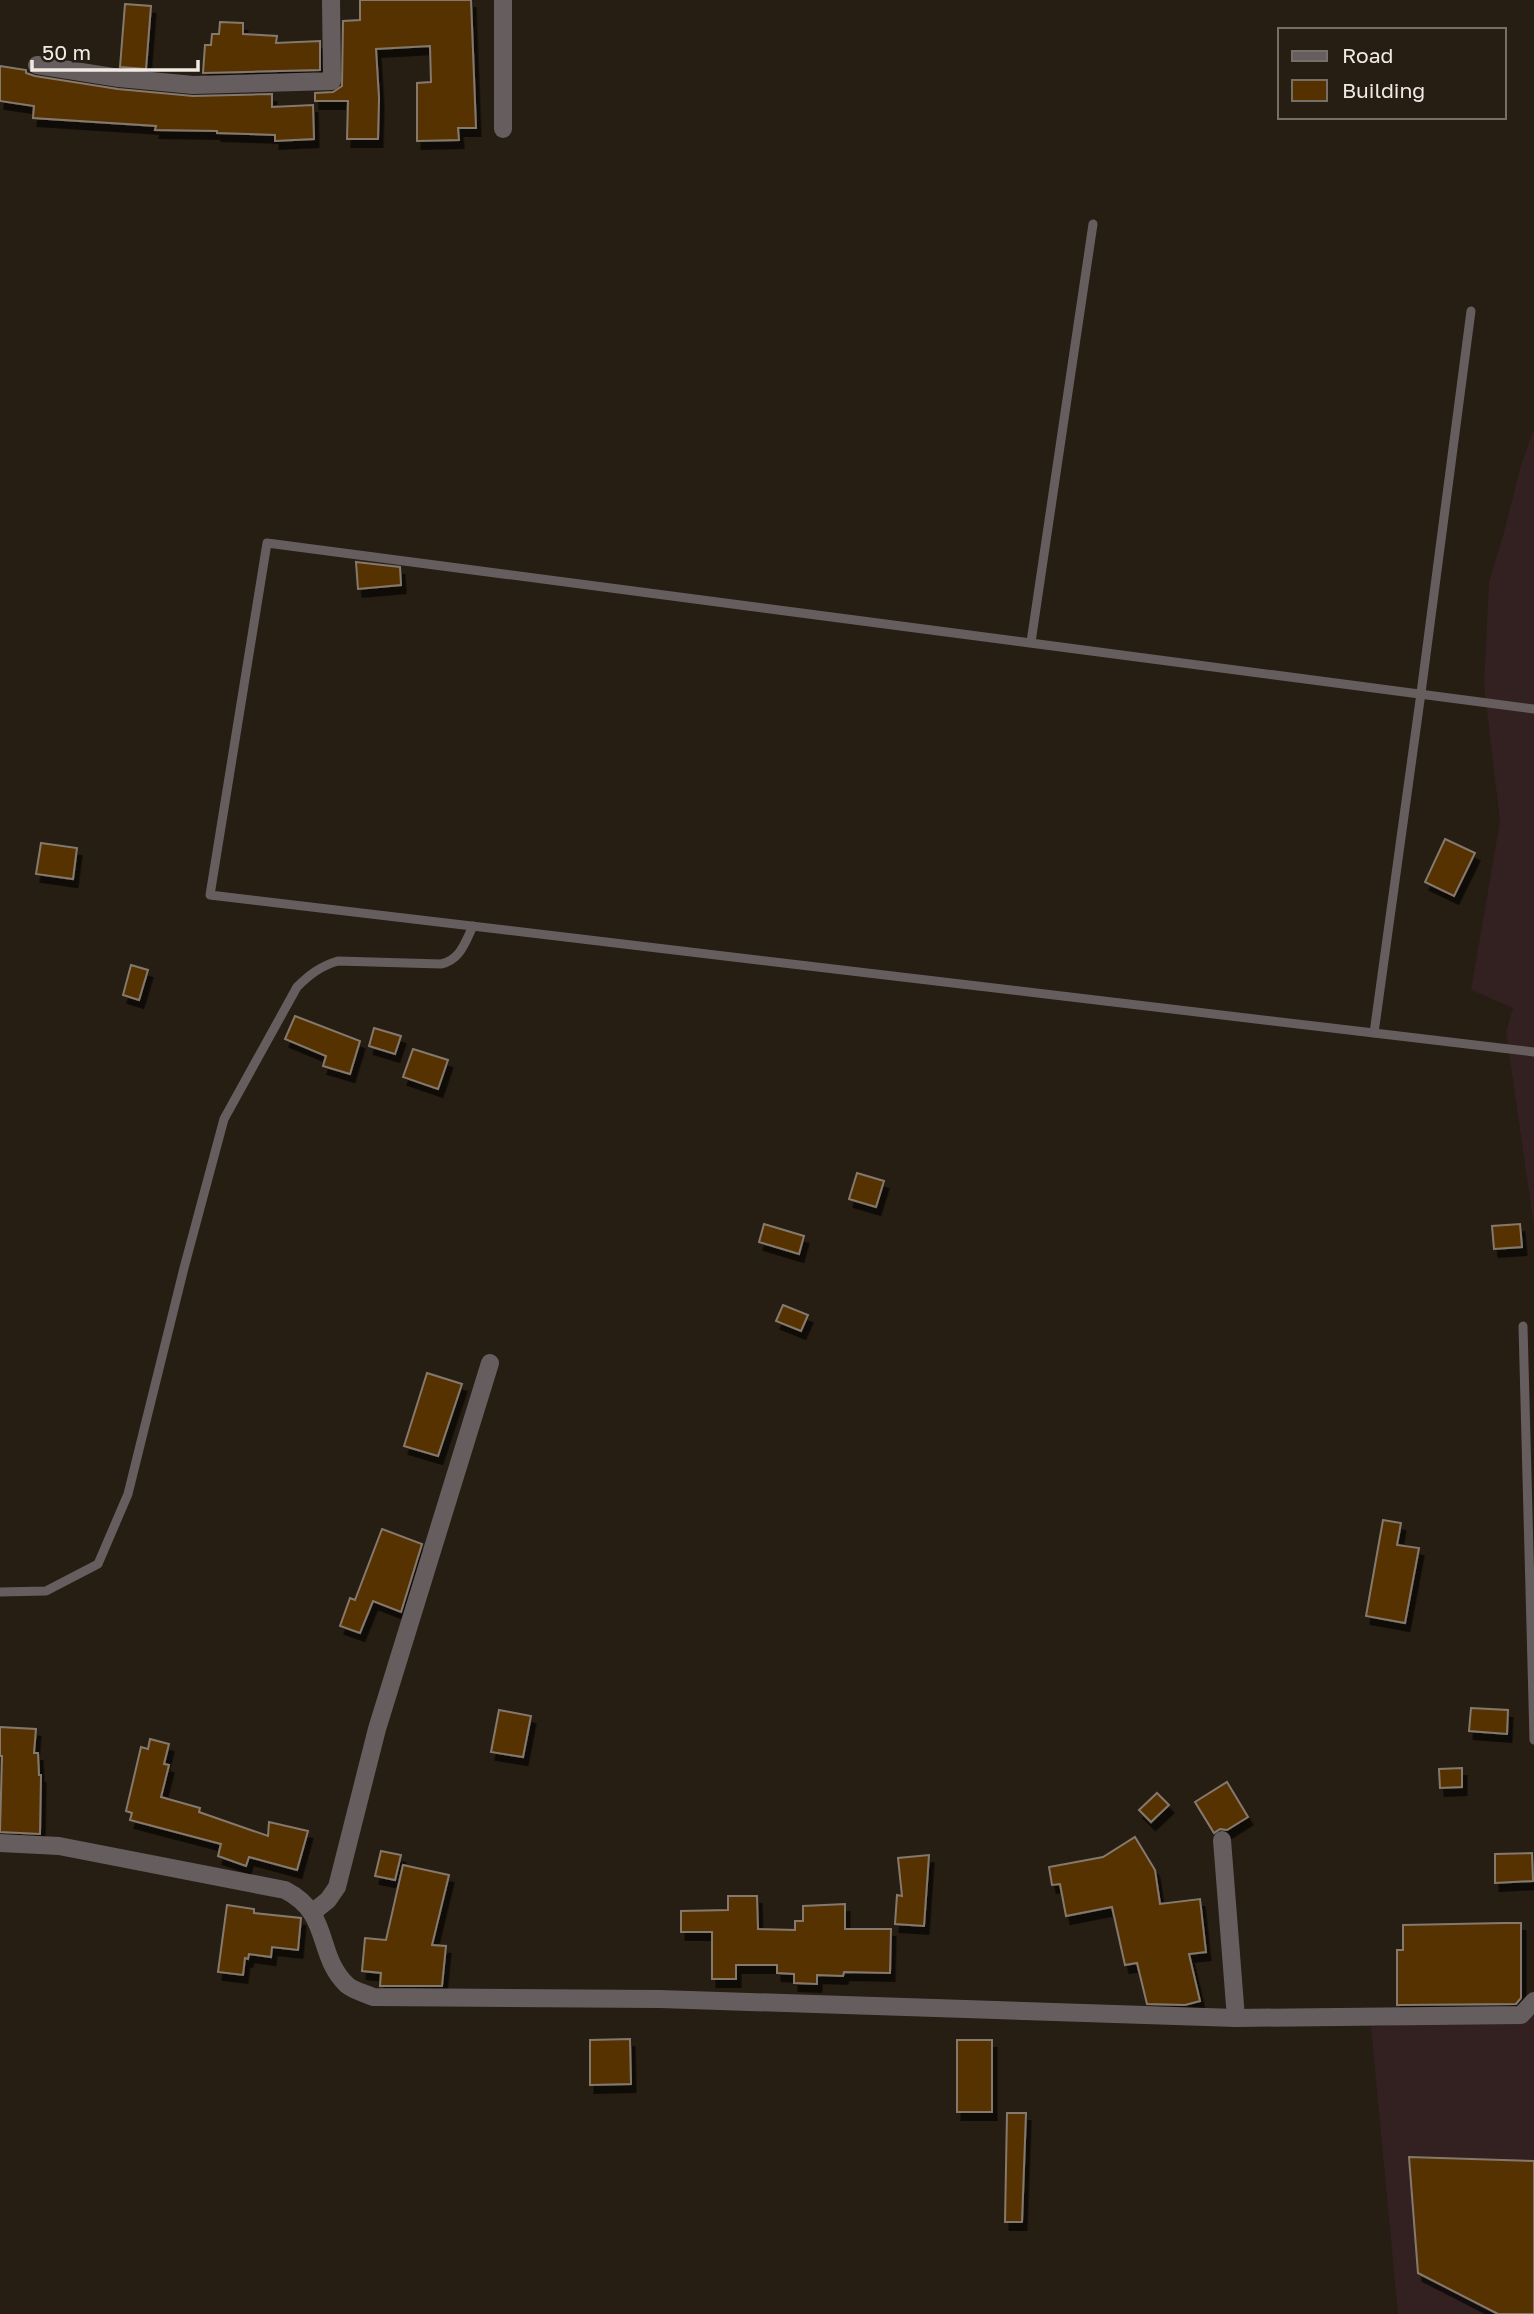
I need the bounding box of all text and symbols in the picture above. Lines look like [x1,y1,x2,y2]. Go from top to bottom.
scale bar [32,28,198,72]
legend [1278,28,1506,119]
text: 50 m [42,39,91,65]
text: Road [1342,42,1393,68]
text: Building [1342,77,1425,103]

